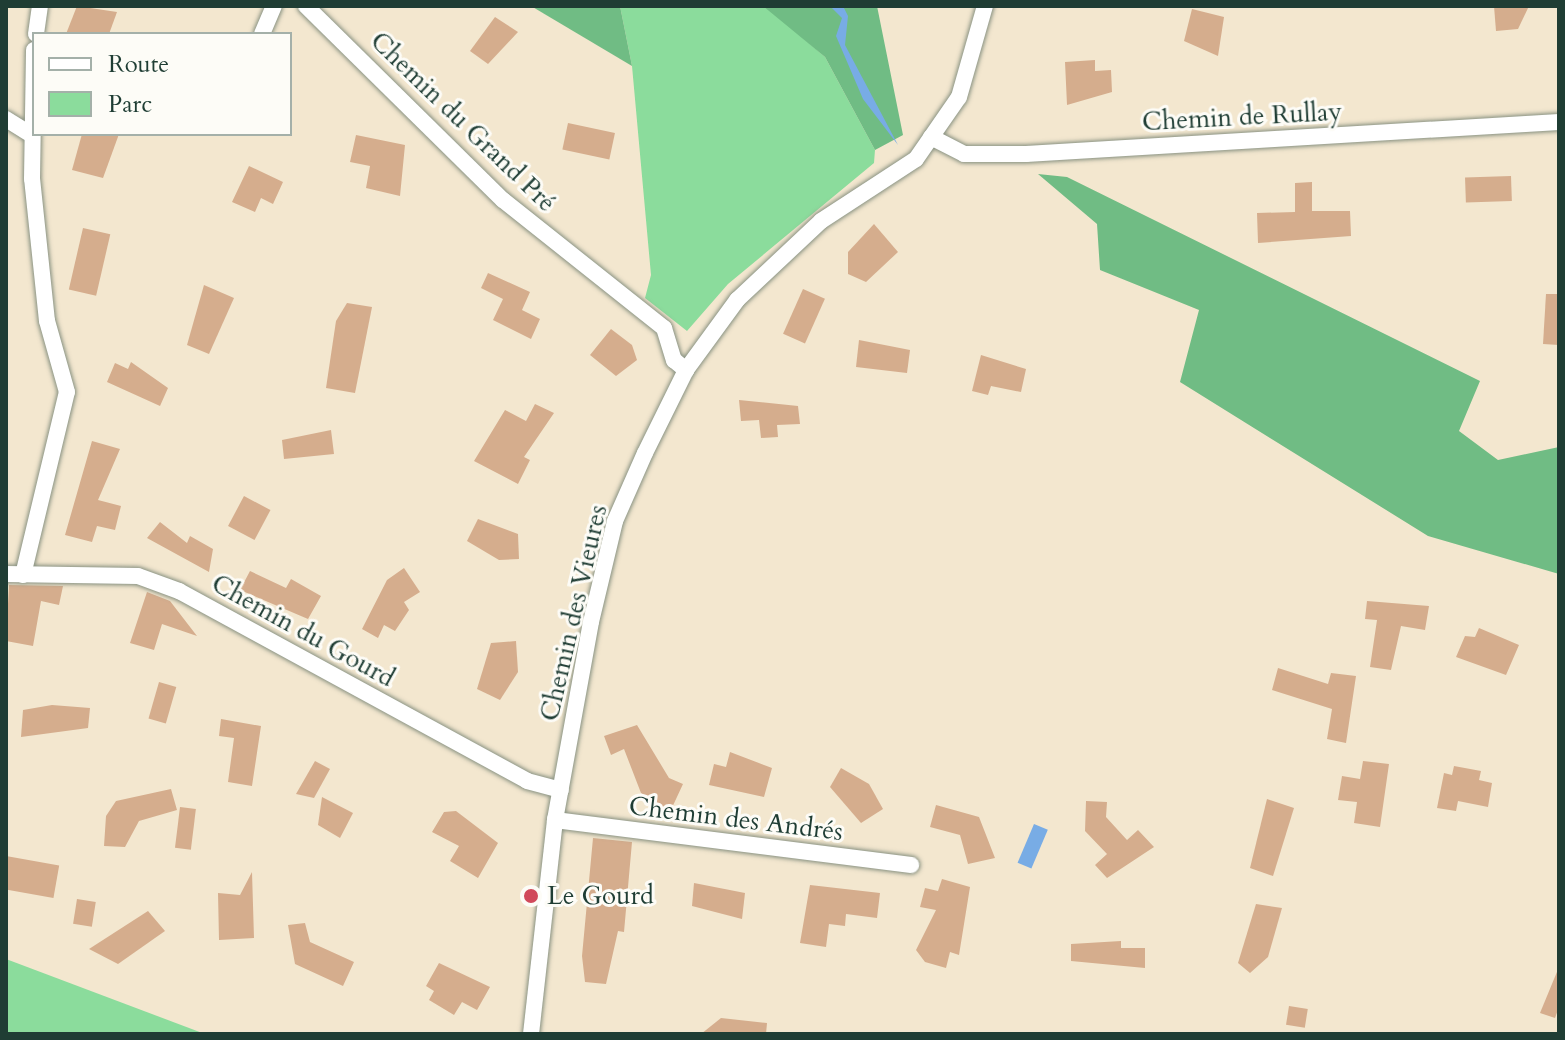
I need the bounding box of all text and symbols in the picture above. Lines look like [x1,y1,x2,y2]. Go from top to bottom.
street label: Chemin du Grand Pré [364,25,562,219]
legend [32,32,292,136]
text: Route [108,48,169,81]
text: Parc [108,88,152,121]
street label: Chemin de Rullay [1141,96,1343,138]
street label: Chemin des Vieures [534,502,614,724]
street label: Chemin du Gourd [206,568,400,694]
street label: Chemin des Andrés [627,790,845,848]
place label: Le Gourd [547,880,654,912]
marker: Le Gourd [522,887,540,905]

